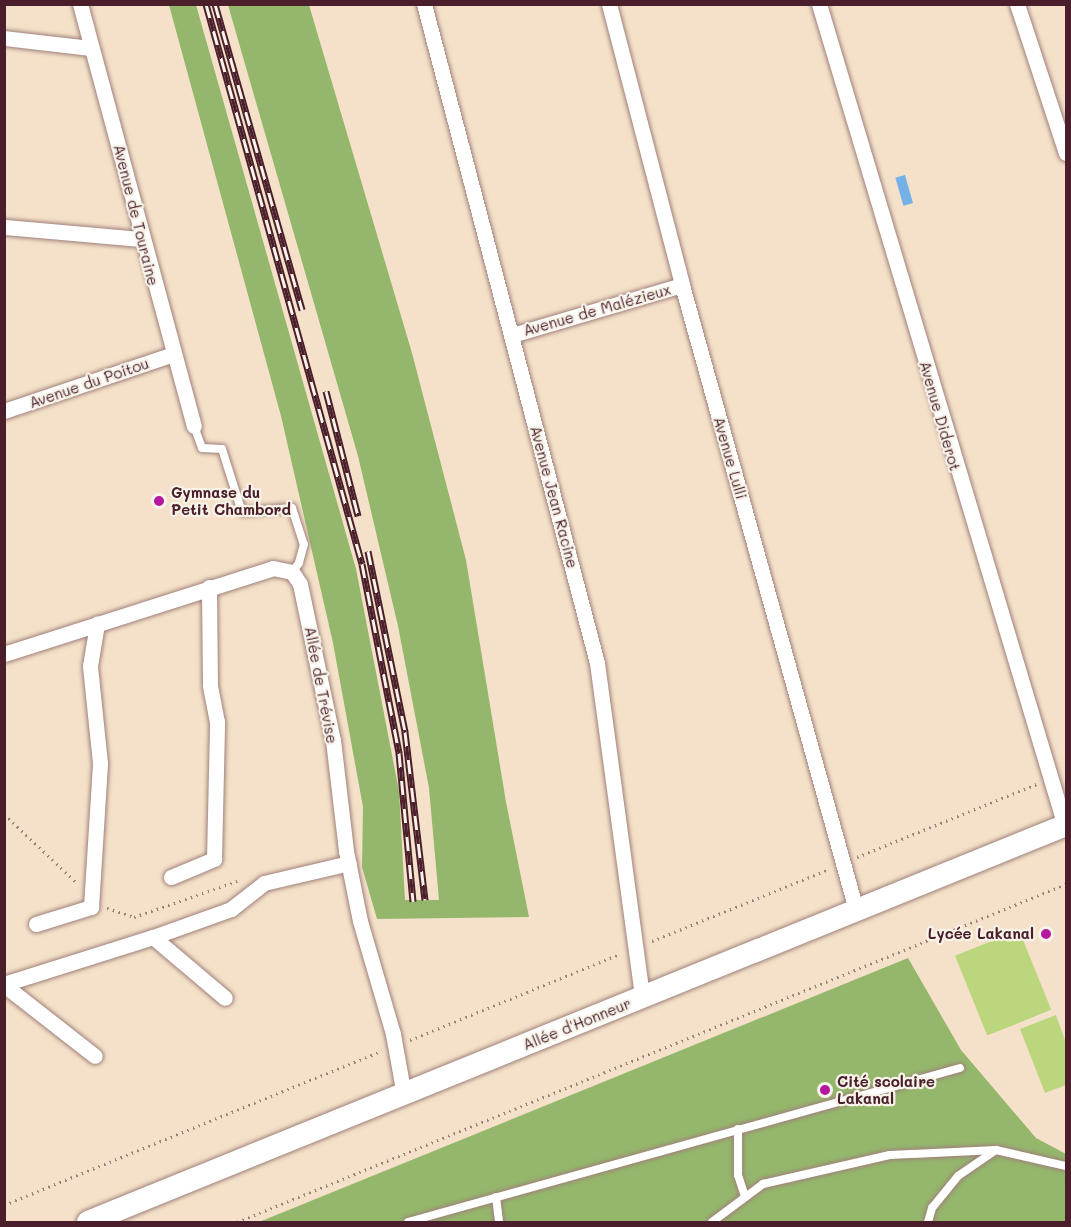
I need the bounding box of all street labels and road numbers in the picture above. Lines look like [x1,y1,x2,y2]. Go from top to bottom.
street label: Avenue de Touraine [110,143,162,287]
street label: Avenue de Malézieux [521,280,673,340]
street label: Avenue du Poitou [27,354,151,412]
street label: Avenue Diderot [916,359,964,473]
street label: Avenue Lulli [710,415,750,501]
street label: Avenue Jean Racine [526,424,582,570]
street label: Allée de Trévise [301,625,341,745]
street label: Allée d'Honneur [520,994,634,1054]

